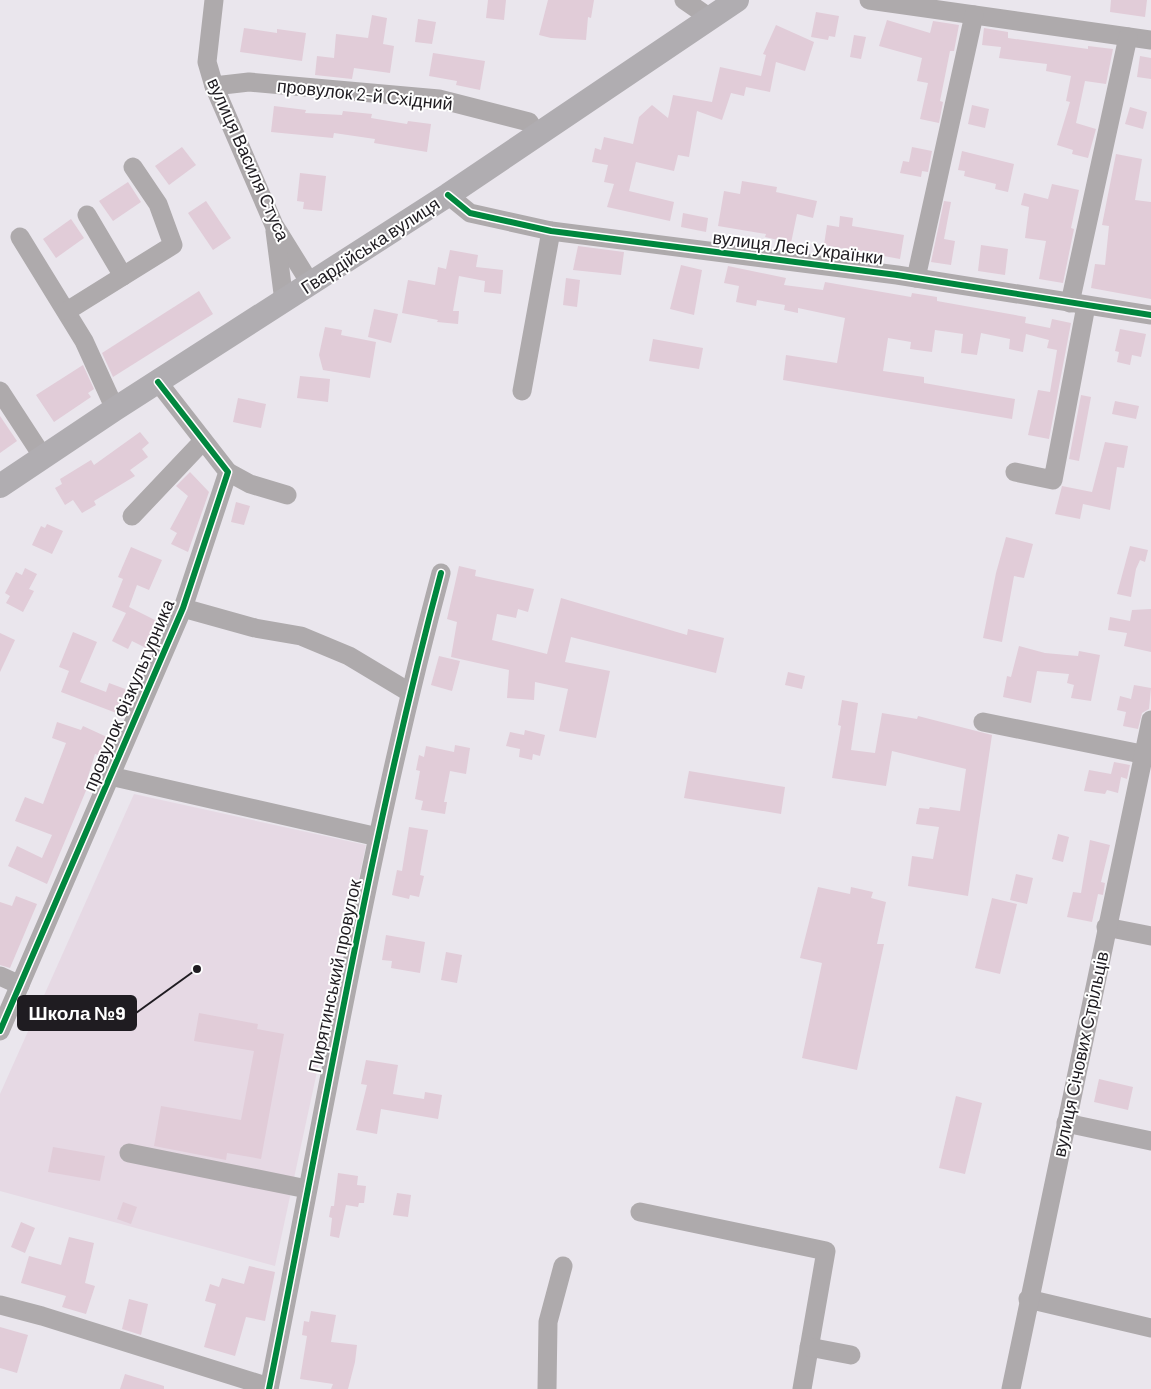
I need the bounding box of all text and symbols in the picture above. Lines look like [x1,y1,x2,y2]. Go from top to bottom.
street label: вулиця Василя Стуса [203,74,295,245]
street label: провулок 2-й Східний [276,74,454,114]
street label: Гвардійська вулиця [297,192,443,298]
street label: вулиця Лесі Українки [711,226,885,268]
street label: провулок Фізкультурника [78,595,179,794]
street label: Пирятинський провулок [303,877,365,1075]
street label: вулиця Січових Стрільців [1047,949,1113,1159]
callout: Школа №9 [18,996,136,1030]
text: Школа №9 [28,1001,126,1024]

